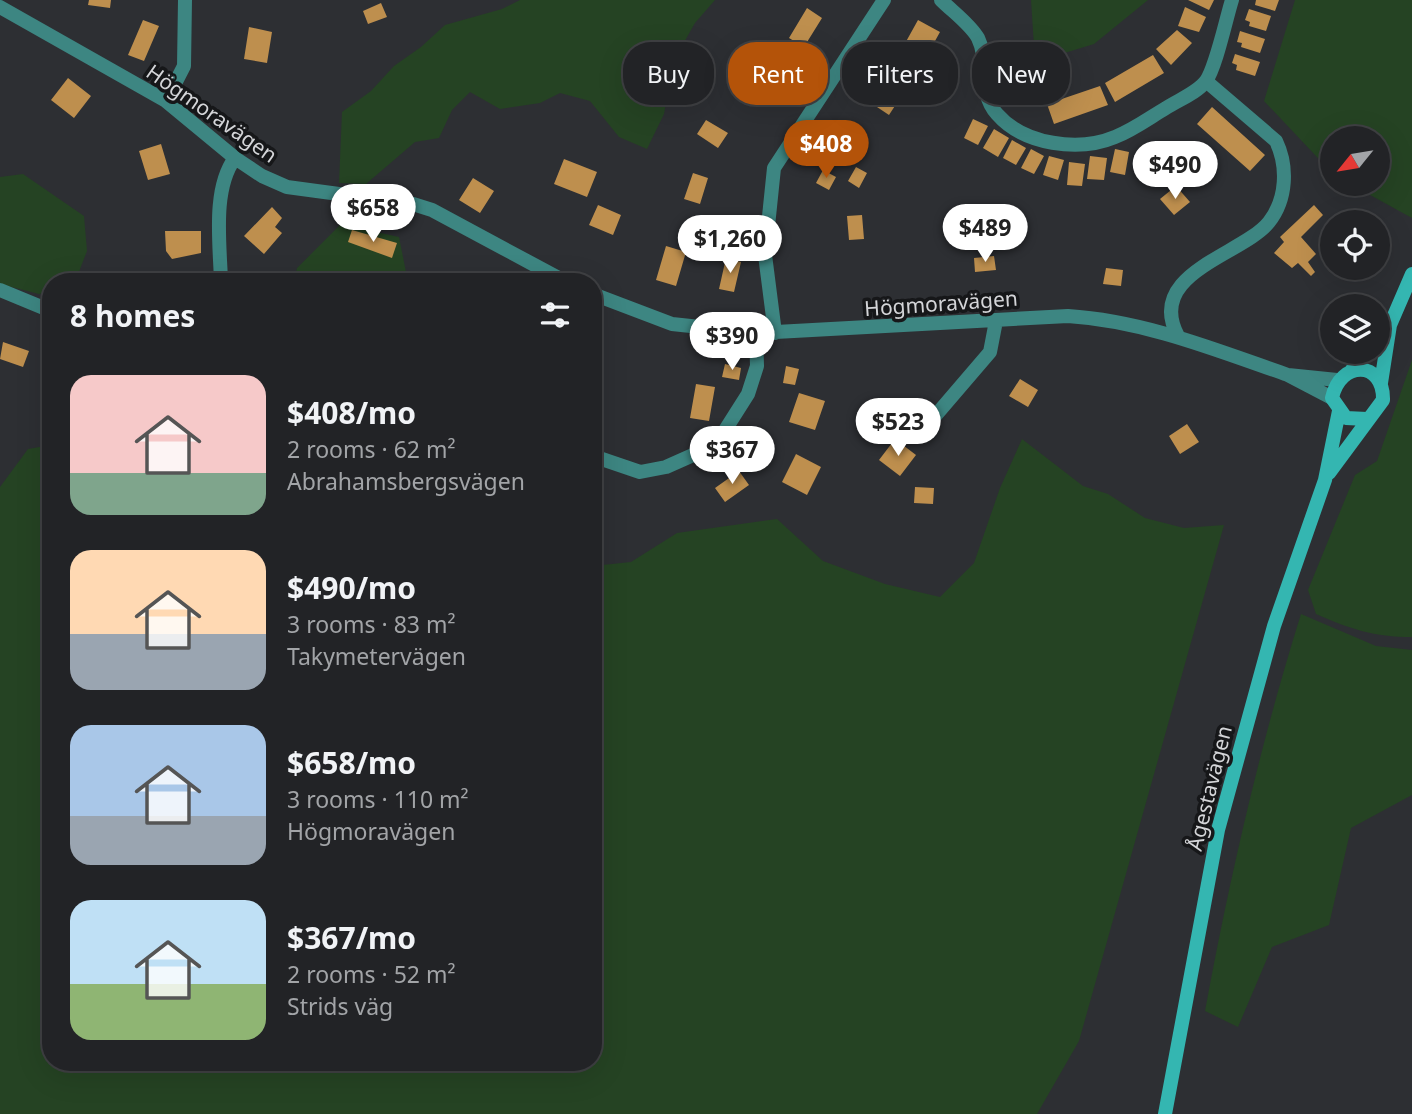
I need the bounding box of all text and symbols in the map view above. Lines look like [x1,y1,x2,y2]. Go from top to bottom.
chip: Buy [623,42,714,105]
chip: Rent [728,42,828,105]
chip: Filters [842,42,958,105]
chip: New [972,42,1070,105]
street label: Högmoravägen [141,57,283,169]
pin: $408 [785,120,867,180]
north arrow [1320,126,1390,196]
map controls [1320,126,1390,364]
text: $408 [800,127,852,159]
pin: $490 [1134,142,1216,201]
text: $490 [1149,148,1201,180]
pin: $658 [332,184,414,244]
text: $658 [347,191,399,223]
pin: $489 [944,204,1026,264]
button: locate [1320,210,1390,280]
text: $489 [959,211,1011,243]
pin: $1,260 [673,216,787,275]
text: $1,260 [694,222,766,254]
street label: Högmoravägen [863,284,1019,322]
button: layers [1320,294,1390,364]
text: 8 homes [70,295,195,336]
icon: filters [536,296,574,334]
pin: $390 [691,312,773,372]
text: $390 [706,319,758,351]
text: $408/mo [287,392,416,433]
pin: $523 [857,398,939,458]
icon: home [126,403,210,487]
text: $523 [872,405,924,437]
pin: $367 [691,426,773,486]
text: 2 rooms · 62 m² [287,433,456,465]
text: $367 [706,433,758,465]
text: Abrahamsbergsvägen [287,465,525,497]
text: $490/mo [287,567,416,608]
icon: home [126,578,210,662]
text: 3 rooms · 83 m² [287,608,456,640]
text: Takymetervägen [287,640,466,672]
street label: Ågestavägen [1180,723,1238,853]
text: $658/mo [287,742,416,783]
icon: home [126,753,210,837]
text: 3 rooms · 110 m² [287,783,469,815]
text: Högmoravägen [287,815,455,847]
text: $367/mo [287,917,416,958]
icon: home [126,928,210,1012]
text: 2 rooms · 52 m² [287,958,456,990]
text: Strids väg [287,990,393,1022]

